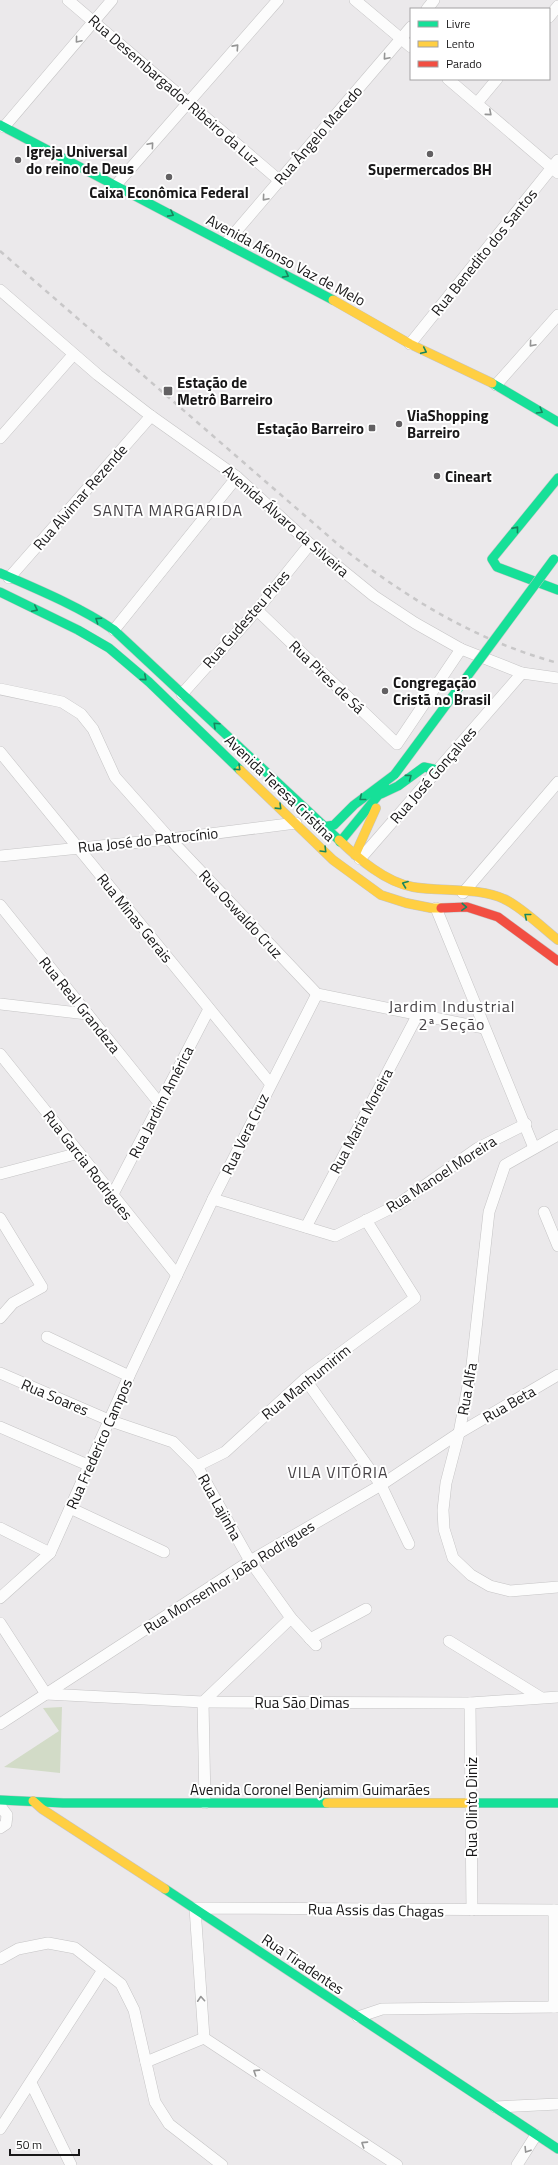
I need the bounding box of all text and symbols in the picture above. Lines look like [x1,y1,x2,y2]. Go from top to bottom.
legend [410,8,550,80]
street label: Rua Desembargador Ribeiro da Luz [83,9,265,171]
text: Livre [446,14,470,33]
text: Lento [446,34,475,53]
one-way arrow [75,36,82,43]
one-way arrow [232,44,239,52]
one-way arrow [383,52,390,60]
text: Parado [446,54,482,73]
street label: Rua Ângelo Macedo [268,80,368,190]
one-way arrow [484,109,491,116]
place label: Igreja Universal do reino de Deus [26,140,134,180]
one-way arrow [146,142,153,149]
marker: Supermercados BH [425,149,435,159]
marker: Igreja Universal do reino de Deus [13,155,23,165]
place label: Supermercados BH [368,158,492,181]
marker: Caixa Econômica Federal [164,172,174,182]
place label: Caixa Econômica Federal [89,181,249,204]
street label: Rua Benedito dos Santos [425,183,543,321]
one-way arrow [262,194,269,201]
street label: Avenida Afonso Vaz de Melo [202,208,370,312]
one-way arrow [167,209,174,217]
one-way arrow [281,271,289,278]
one-way arrow [530,339,537,347]
one-way arrow [420,346,428,354]
place label: Estação de Metrô Barreiro [177,371,273,411]
marker: Estação de Metrô Barreiro [162,385,174,397]
place label: ViaShopping Barreiro [407,404,489,444]
one-way arrow [536,406,543,413]
place label: Estação Barreiro [257,417,364,440]
marker: ViaShopping Barreiro [394,419,404,429]
marker: Estação Barreiro [367,423,377,433]
street label: Rua Alvimar Rezende [27,439,133,555]
street label: Avenida Álvaro da Silveira [218,460,355,583]
place label: Cineart [445,465,492,488]
marker: Cineart [432,471,442,481]
district label: SANTA MARGARIDA [93,498,243,522]
one-way arrow [512,526,519,534]
street label: Rua Gudesteu Pires [197,565,295,673]
one-way arrow [31,604,38,612]
one-way arrow [96,617,103,624]
street label: Rua Pires de Sá [284,635,370,719]
place label: Congregação Cristã no Brasil [393,671,491,711]
one-way arrow [140,673,147,680]
marker: Congregação Cristã no Brasil [380,686,390,696]
street label: Rua José Gonçalves [384,721,482,829]
one-way arrow [213,723,220,730]
street label: Avenida Teresa Cristina [220,729,341,847]
one-way arrow [233,763,241,770]
one-way arrow [404,775,411,782]
one-way arrow [360,794,367,801]
one-way arrow [274,802,282,810]
street label: Rua José do Patrocínio [77,821,219,859]
one-way arrow [319,845,327,853]
street label: Rua Oswaldo Cruz [194,864,289,964]
street label: Rua Minas Gerais [92,868,178,968]
one-way arrow [401,880,408,888]
one-way arrow [461,903,467,912]
one-way arrow [524,914,531,921]
street label: Rua Real Grandeza [34,952,127,1059]
district label: Jardim Industrial 2ª Seção [388,994,516,1036]
street label: Rua Jardim América [123,1041,199,1162]
street label: Rua Maria Moreira [324,1064,399,1178]
street label: Rua Vera Cruz [215,1089,275,1179]
street label: Rua Garcia Rodrigues [38,1105,138,1225]
street label: Rua Manoel Moreira [381,1129,501,1218]
street label: Rua Manhumirim [256,1339,356,1425]
street label: Rua Alfa [451,1361,483,1417]
street label: Rua Soares [18,1373,92,1421]
street label: Rua Frederico Campos [60,1375,138,1513]
street label: Rua Beta [478,1379,540,1428]
district label: VILA VITÓRIA [287,1460,389,1484]
street label: Rua Lajinha [192,1470,248,1545]
street label: Rua Monsenhor João Rodrigues [139,1515,319,1639]
street label: Rua São Dimas [255,1691,349,1714]
street label: Rua Olinto Diniz [460,1757,483,1857]
street label: Avenida Coronel Benjamim Guimarães [190,1778,430,1801]
street label: Rua Assis das Chagas [308,1897,444,1923]
street label: Rua Tiradentes [257,1928,349,2000]
one-way arrow [197,1996,205,2002]
one-way arrow [253,2070,260,2077]
scale bar [10,2131,79,2157]
text: 50 m [16,2135,42,2154]
one-way arrow [361,2141,368,2148]
one-way arrow [524,2146,531,2153]

